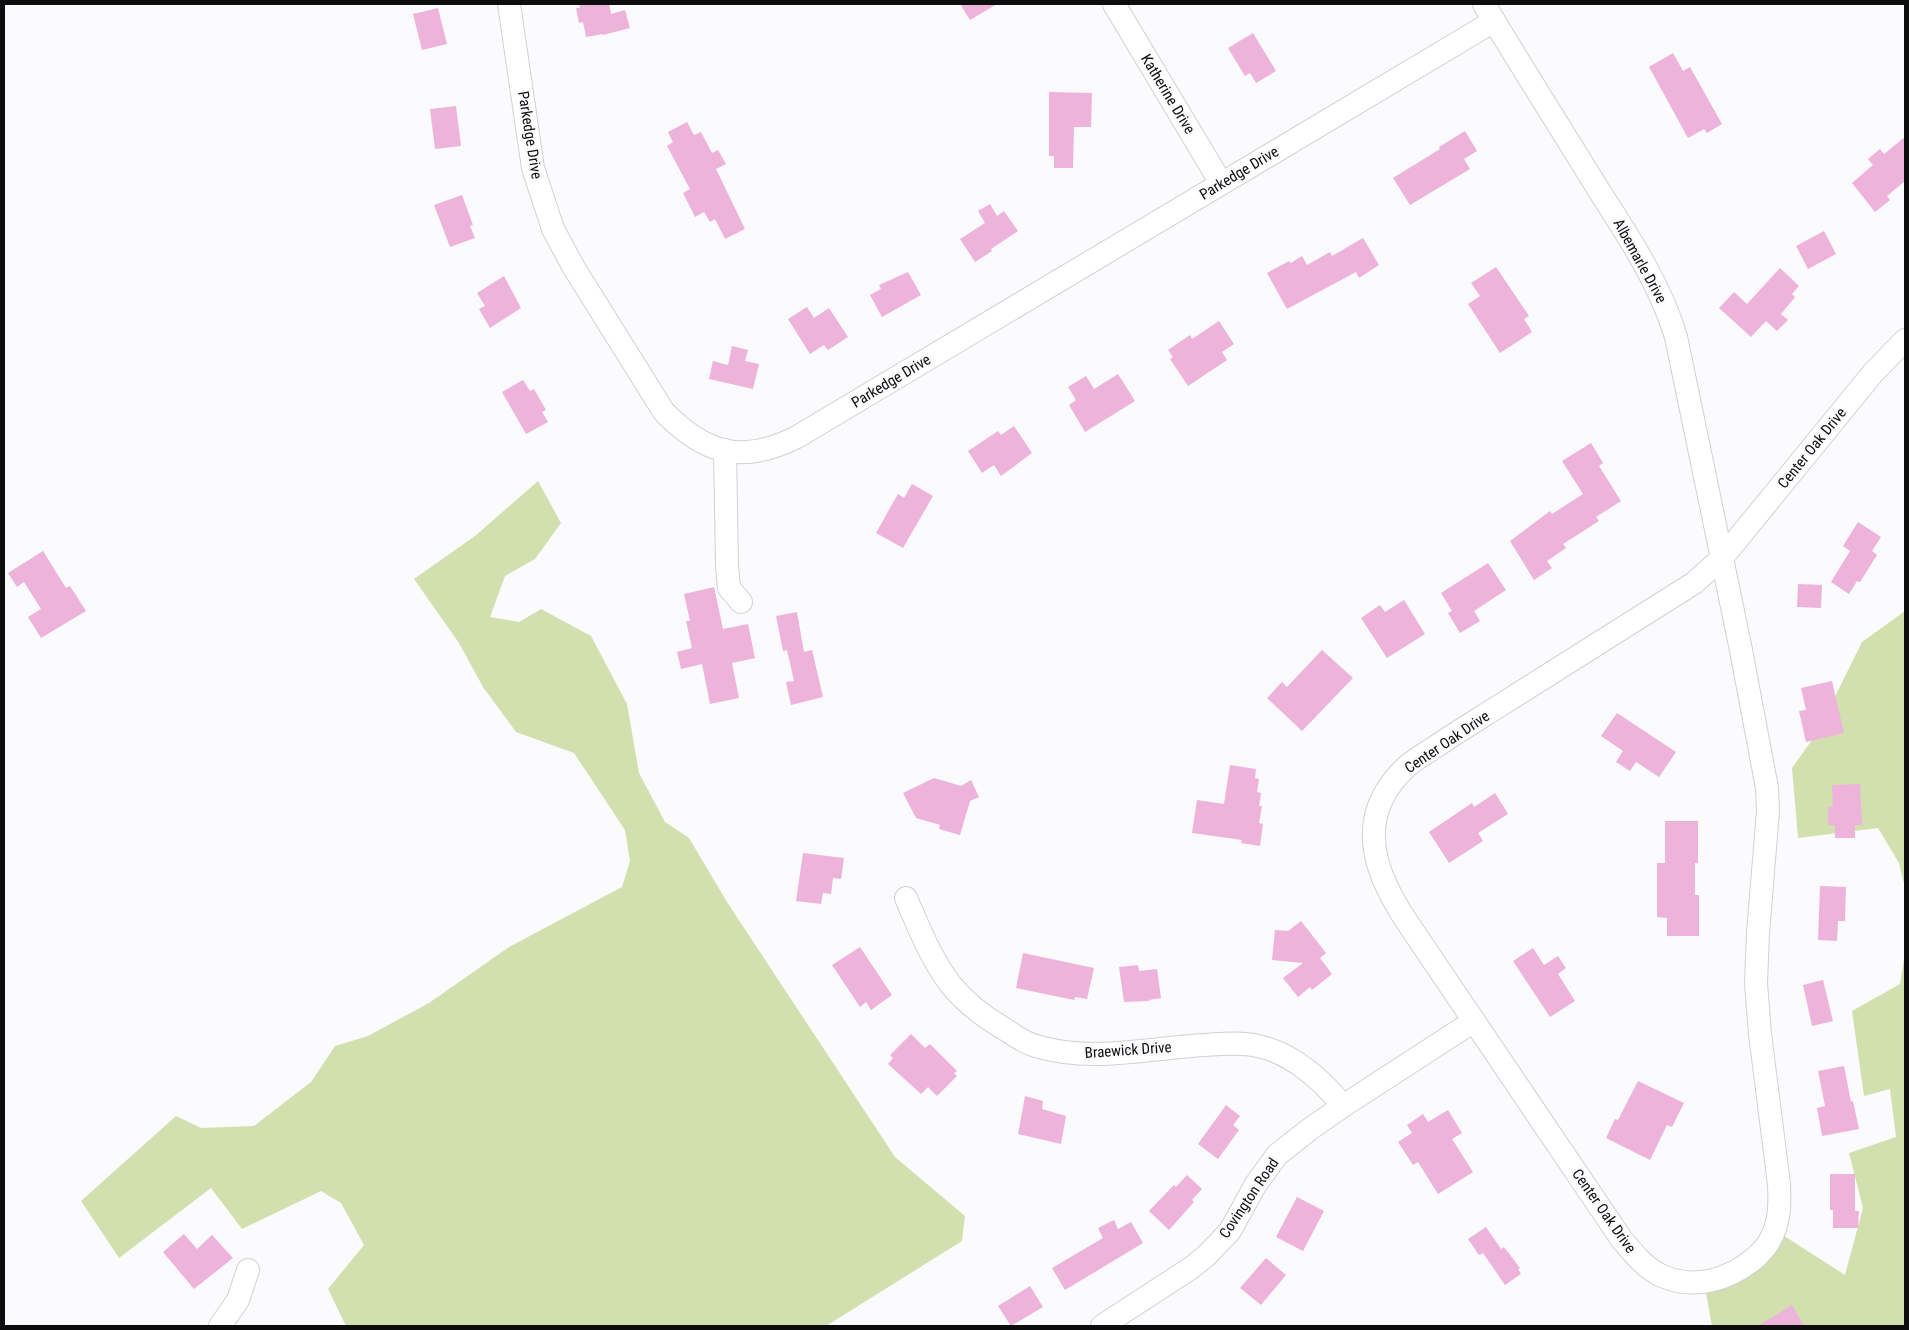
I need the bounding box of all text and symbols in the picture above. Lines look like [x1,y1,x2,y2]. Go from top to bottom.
street label: Katherine Drive [1137,51,1199,137]
street label: Parkedge Drive [514,90,546,180]
street label: Parkedge Drive [1196,142,1282,204]
street label: Albemarle Drive [1609,216,1671,306]
street label: Parkedge Drive [848,350,934,412]
street label: Center Oak Drive [1774,404,1850,492]
street label: Center Oak Drive [1401,707,1493,777]
street label: Braewick Drive [1084,1038,1172,1062]
street label: Covington Road [1216,1154,1282,1242]
street label: Center Oak Drive [1568,1165,1640,1257]

